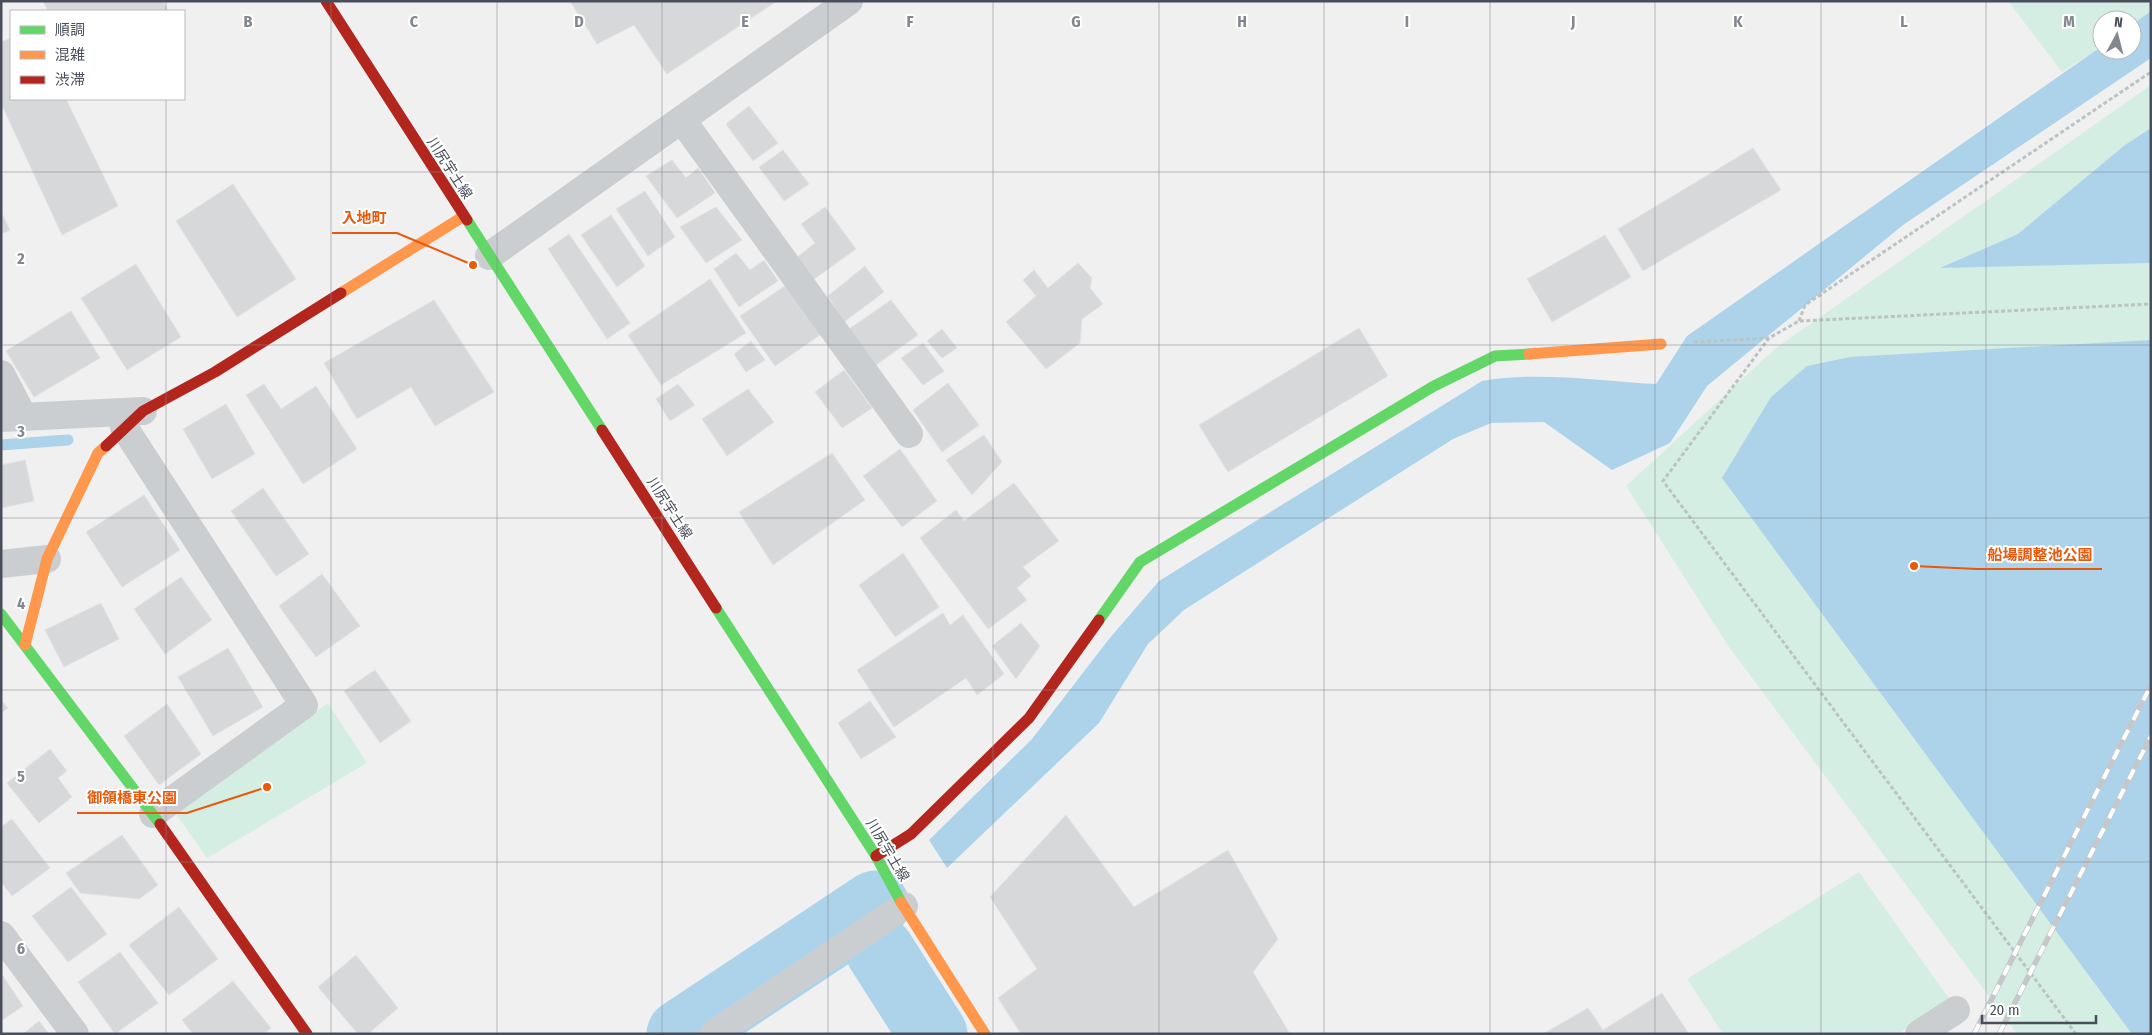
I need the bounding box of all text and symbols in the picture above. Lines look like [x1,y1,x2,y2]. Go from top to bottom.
legend [10,10,185,100]
north arrow [2092,10,2142,60]
text: B [244,12,253,31]
text: C [410,12,419,31]
text: D [574,12,584,31]
text: E [741,12,749,31]
text: F [906,12,914,31]
text: G [1071,12,1081,31]
text: H [1237,12,1247,31]
text: I [1405,12,1409,31]
text: J [1570,12,1575,31]
text: K [1733,12,1743,31]
text: L [1900,12,1908,31]
text: M [2063,12,2075,31]
text: N [2113,14,2124,32]
text: 順調 [55,21,85,39]
text: 混雑 [55,46,85,64]
text: 渋滞 [55,71,85,89]
street label: 川尻宇土線 [423,134,476,202]
callout: 入地町 [332,203,397,233]
text: 入地町 [341,209,387,227]
text: 2 [16,249,25,268]
text: 3 [16,422,25,441]
street label: 川尻宇土線 [643,474,696,542]
callout: 船場調整池公園 [1977,539,2102,569]
text: 船場調整池公園 [1987,546,2093,564]
text: 4 [17,594,25,613]
text: 5 [17,767,25,786]
callout: 御領橋東公園 [77,783,187,813]
text: 御領橋東公園 [87,789,177,807]
street label: 川尻宇土線 [862,816,913,885]
text: 6 [17,939,25,958]
scale bar [1982,992,2096,1024]
text: 20 m [1990,1001,2020,1019]

